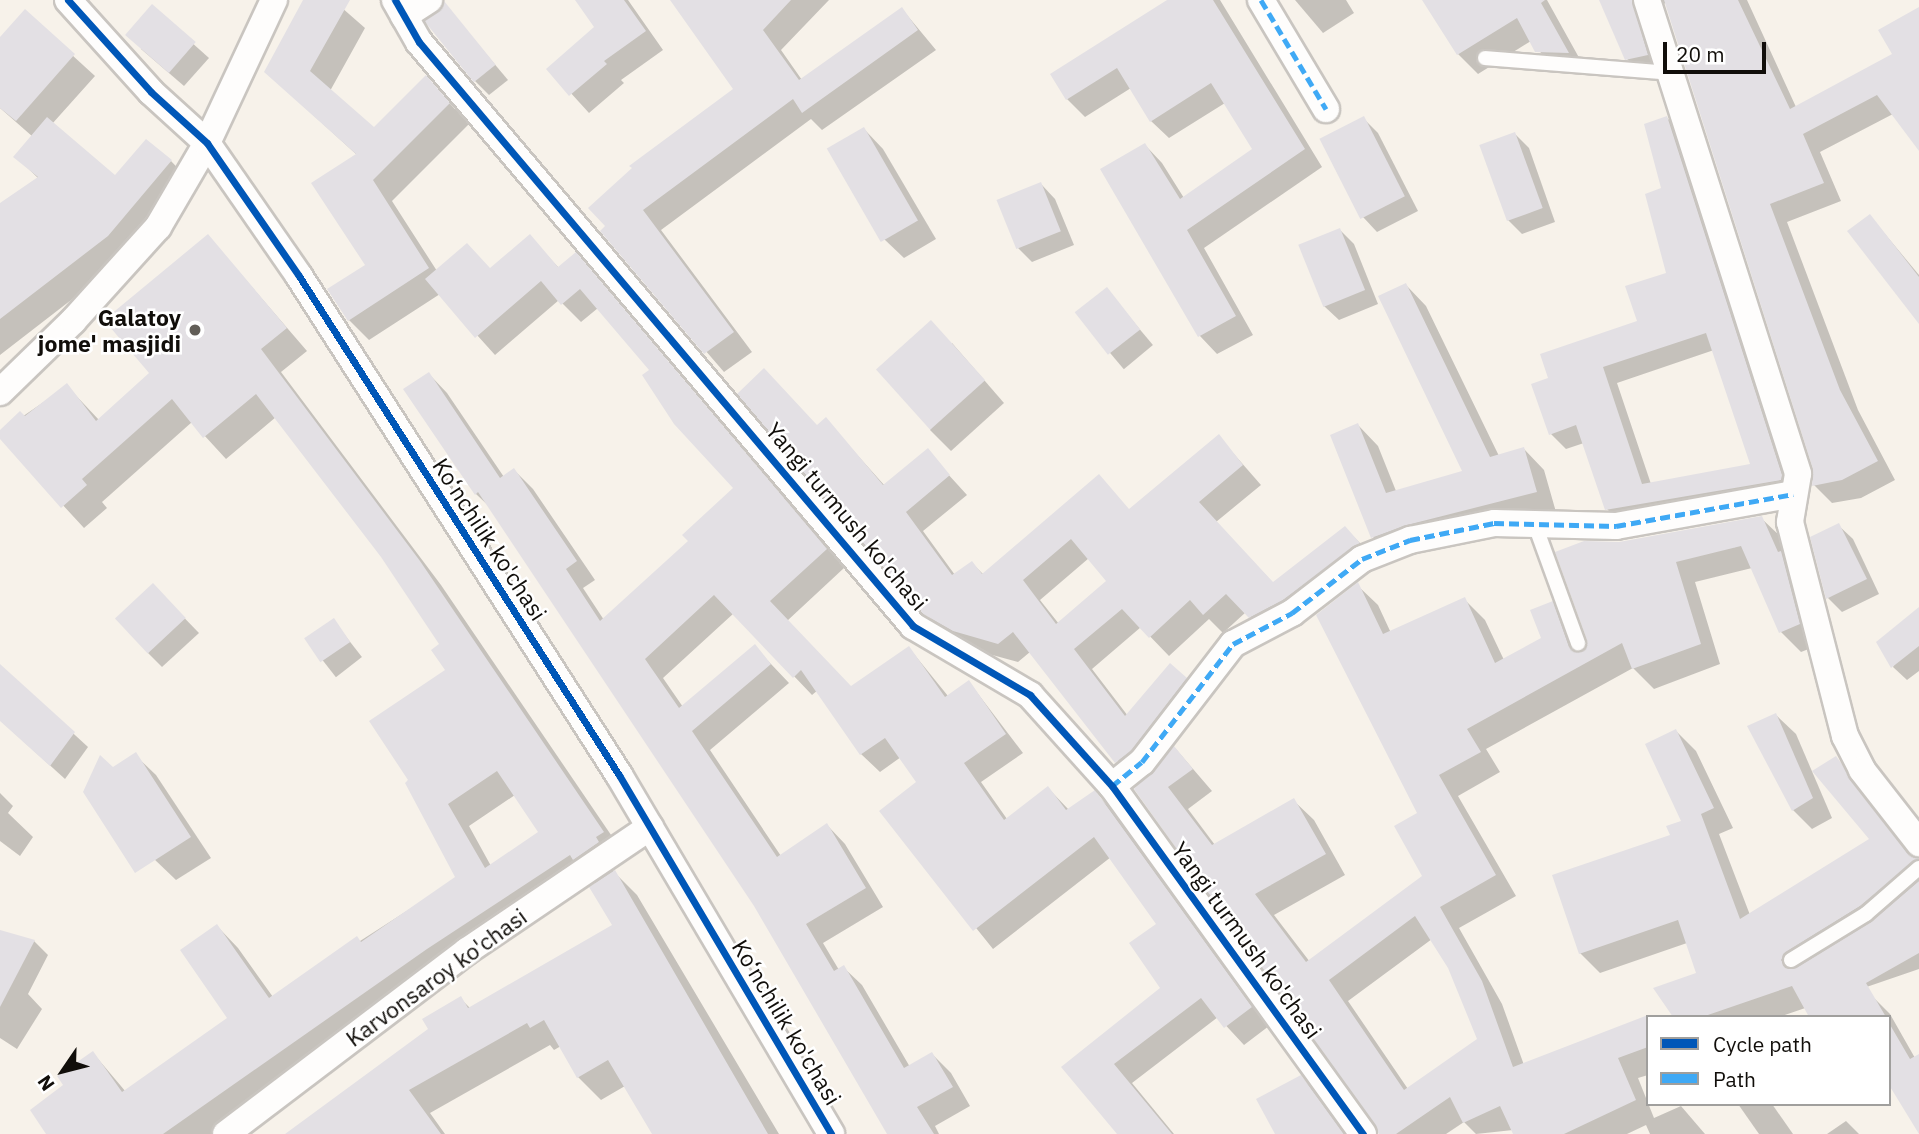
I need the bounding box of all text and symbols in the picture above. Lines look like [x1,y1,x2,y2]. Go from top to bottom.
scale bar [1667,28,1770,72]
text: 20 m [1676,40,1725,68]
place label: Galatoy jome' masjidi [38,303,181,357]
marker: Galatoy jome' masjidi [187,322,203,338]
street label: Yangi turmush ko'chasi [760,416,934,616]
street label: Ko‘nchilik ko'chasi [427,453,553,625]
street label: Yangi turmush ko'chasi [1166,836,1328,1044]
street label: Karvonsaroy ko'chasi [340,902,532,1052]
street label: Ko‘nchilik ko'chasi [727,934,847,1110]
legend [1646,1015,1891,1106]
text: Cycle path [1713,1030,1812,1058]
north arrow [28,1036,98,1106]
text: Path [1713,1065,1756,1093]
text: N [32,1071,60,1096]

